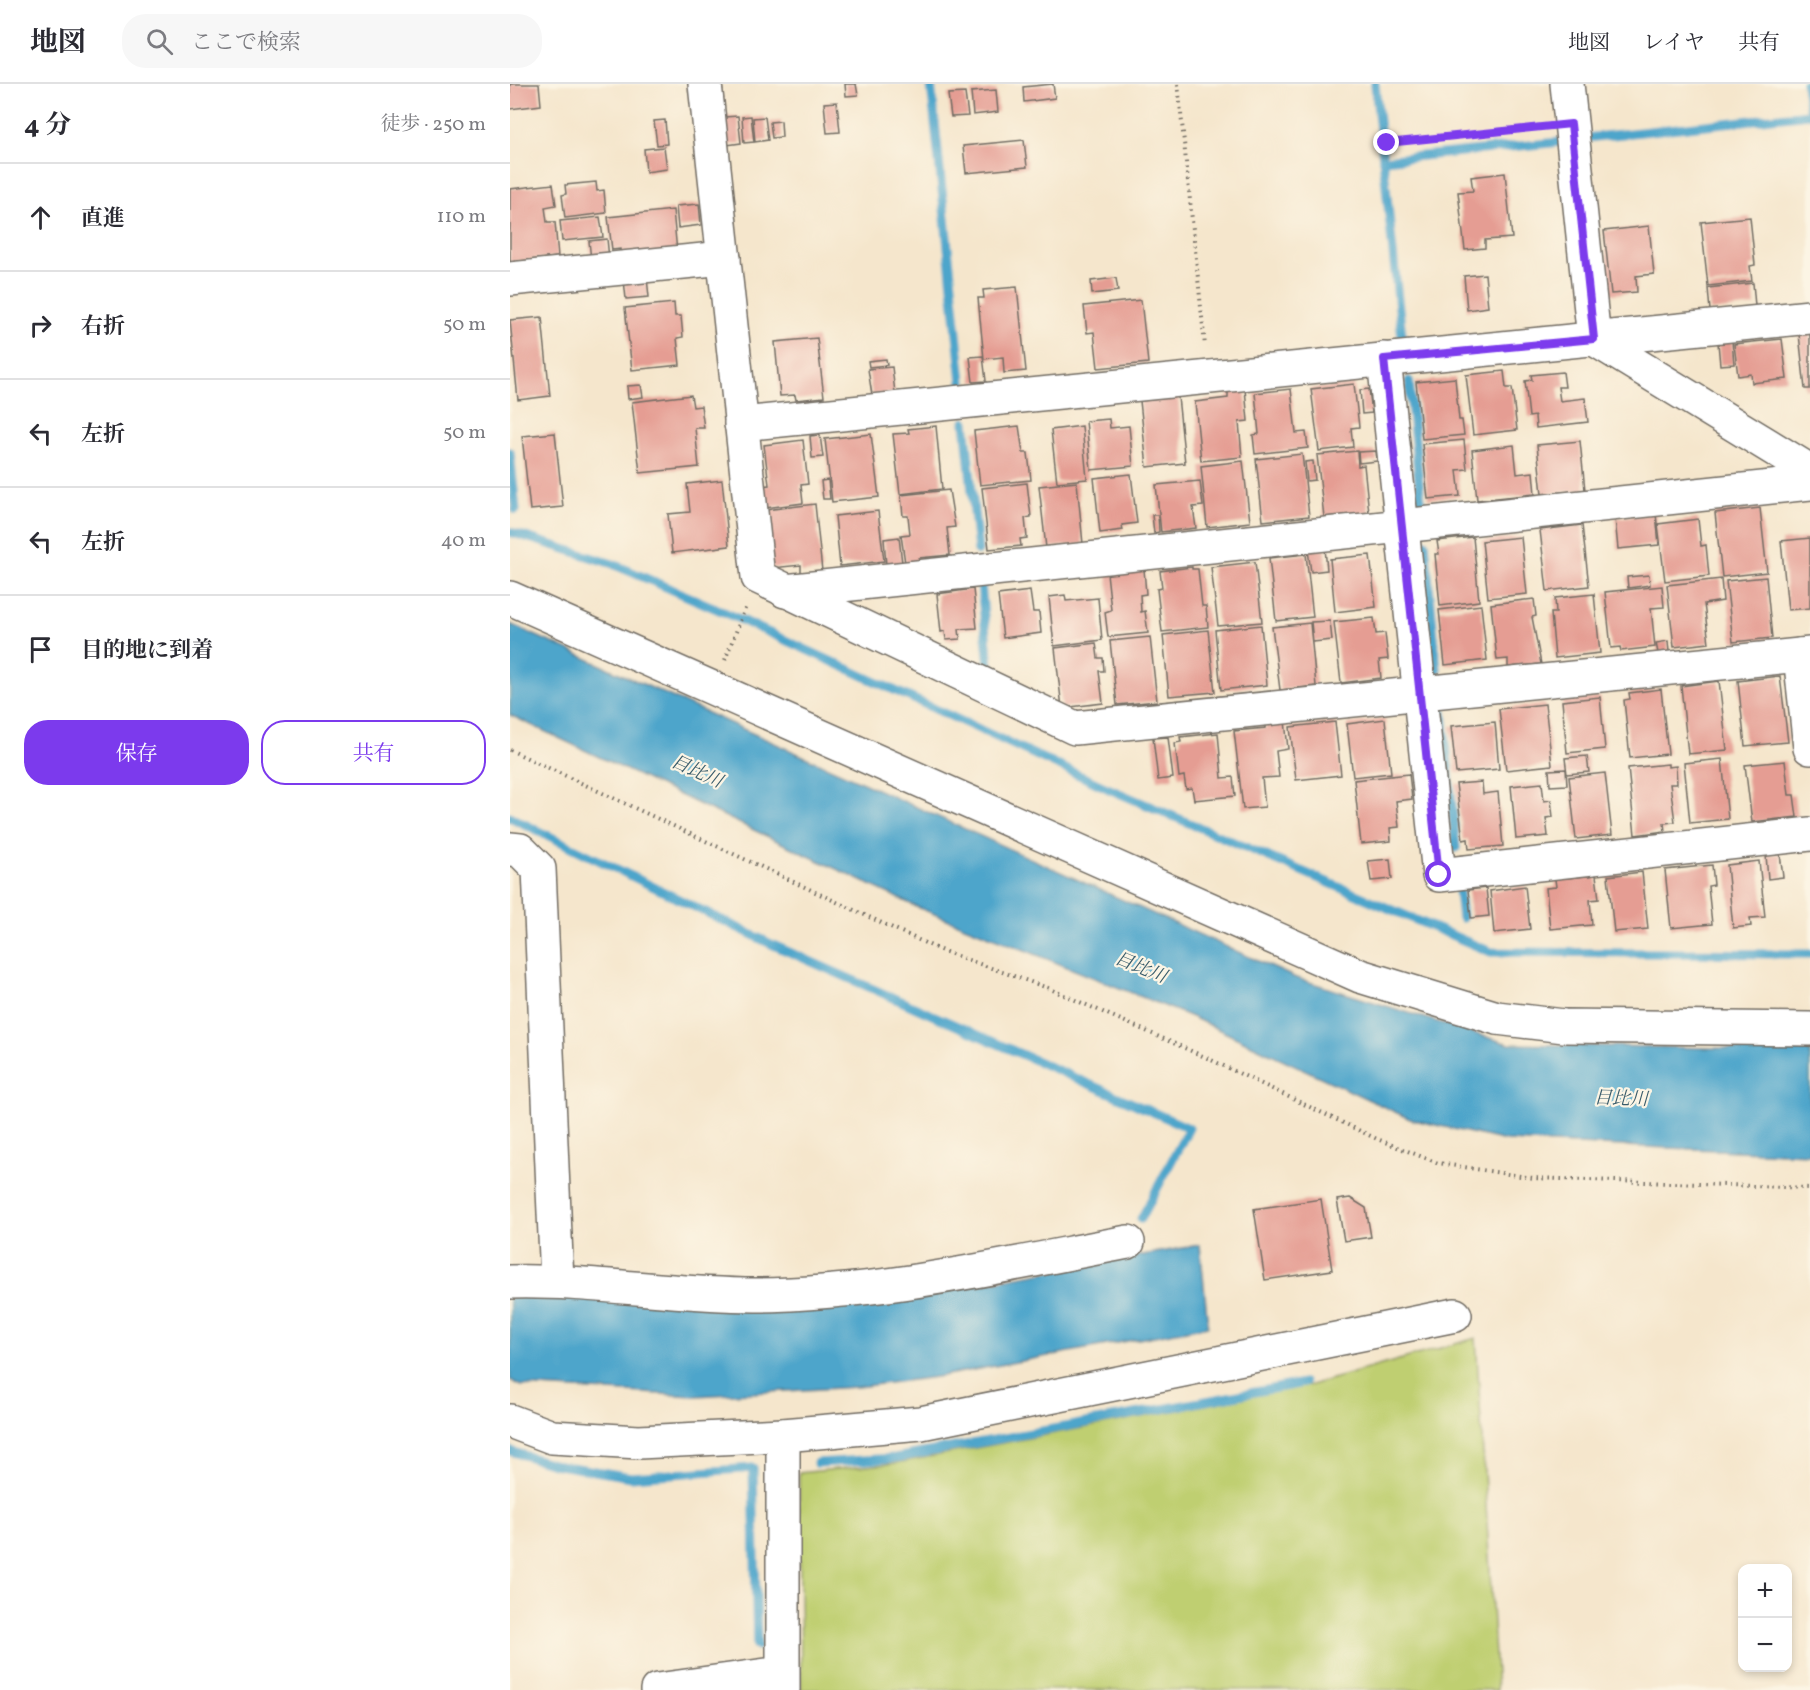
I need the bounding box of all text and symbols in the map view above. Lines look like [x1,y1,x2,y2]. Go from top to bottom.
search box [122,14,542,68]
text: 地図 [30,24,86,63]
icon: search [143,25,176,58]
text: ここで検索 [191,28,301,59]
text: 地図 [1568,29,1610,58]
text: レイヤ [1643,29,1705,58]
text: 共有 [1738,29,1780,58]
text: 4 分 [24,108,71,144]
text: 徒歩 · 250 m [380,111,486,139]
route end [1373,129,1399,155]
icon: ahead [24,201,57,234]
text: 110 m [437,203,486,231]
text: 直進 [81,204,125,235]
icon: right [24,309,57,342]
text: 50 m [443,311,486,339]
text: 右折 [81,312,125,343]
icon: left [24,417,57,450]
text: 50 m [443,419,486,447]
text: 左折 [81,420,125,451]
icon: left [24,525,57,558]
text: 40 m [441,527,486,555]
text: 左折 [81,528,125,559]
icon: arrive [24,633,57,666]
text: 目的地に到着 [81,636,213,667]
button: 保存 [24,720,249,785]
button: 共有 [261,720,486,785]
water label: 目比川 [667,750,728,796]
route start [1425,861,1451,887]
water label: 目比川 [1111,947,1172,991]
water label: 目比川 [1594,1086,1650,1113]
map controls [1738,1564,1792,1672]
button: + [1738,1564,1792,1618]
button: − [1738,1618,1792,1672]

